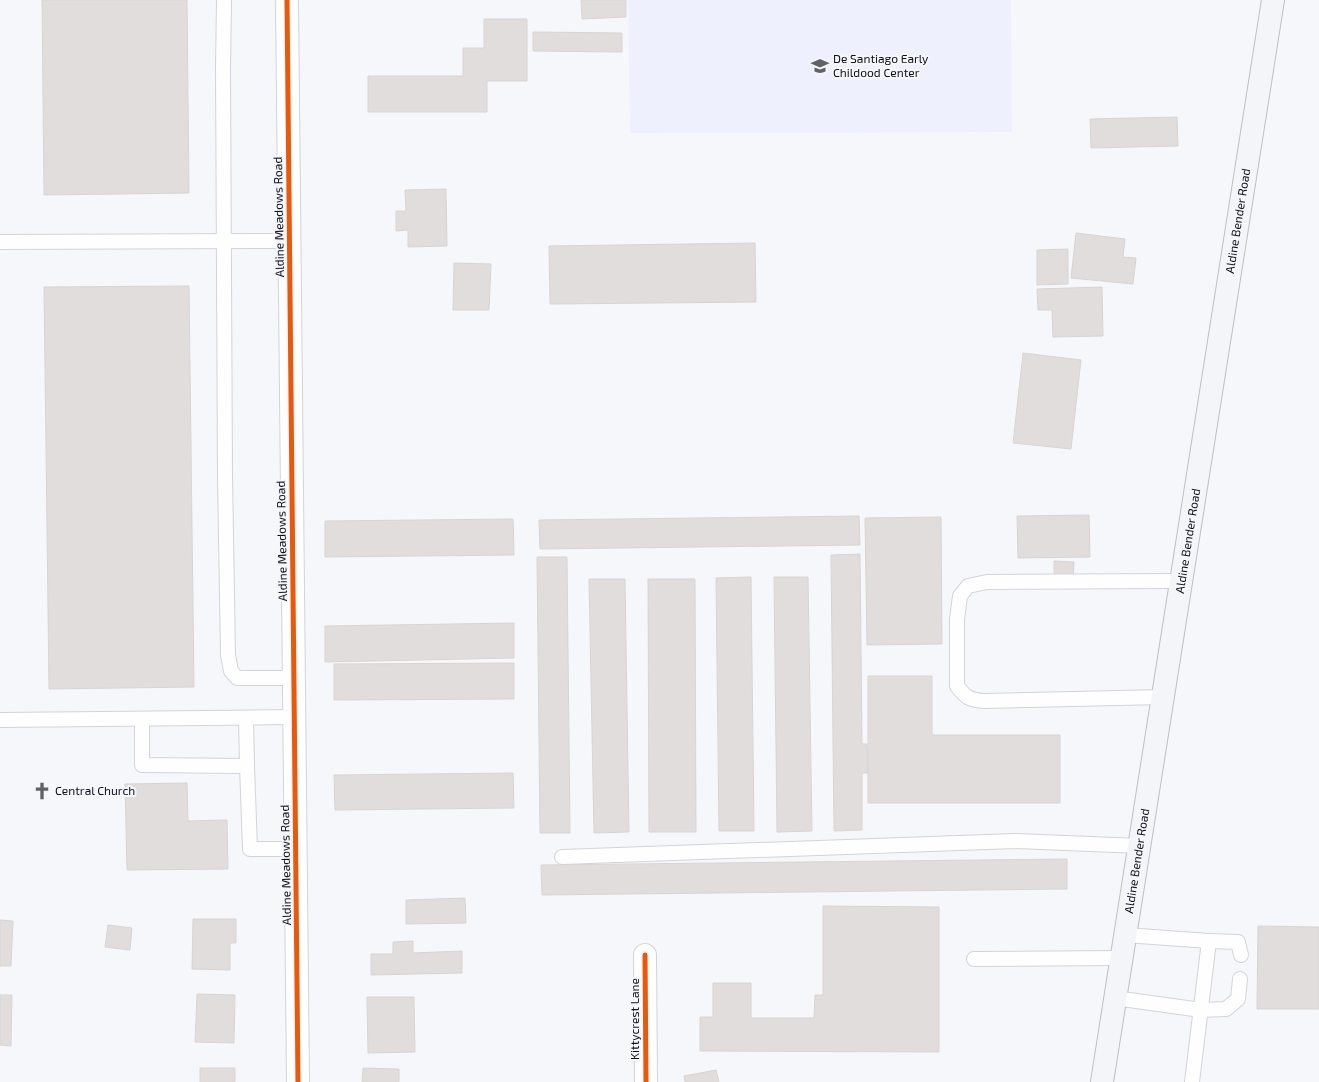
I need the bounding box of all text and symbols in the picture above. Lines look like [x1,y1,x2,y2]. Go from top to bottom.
place label: De Santiago Early Childood Center [833,51,929,79]
school or university icon: De Santiago Early Childood Center [810,56,830,76]
street label: Aldine Meadows Road [270,157,286,277]
street label: Aldine Bender Road [1222,167,1252,274]
street label: Aldine Meadows Road [273,481,289,601]
street label: Aldine Bender Road [1172,487,1202,594]
church icon: Central Church [32,781,52,801]
place label: Central Church [55,783,135,797]
street label: Aldine Meadows Road [277,805,293,925]
street label: Aldine Bender Road [1121,807,1151,914]
street label: Kittycrest Lane [627,978,641,1060]

